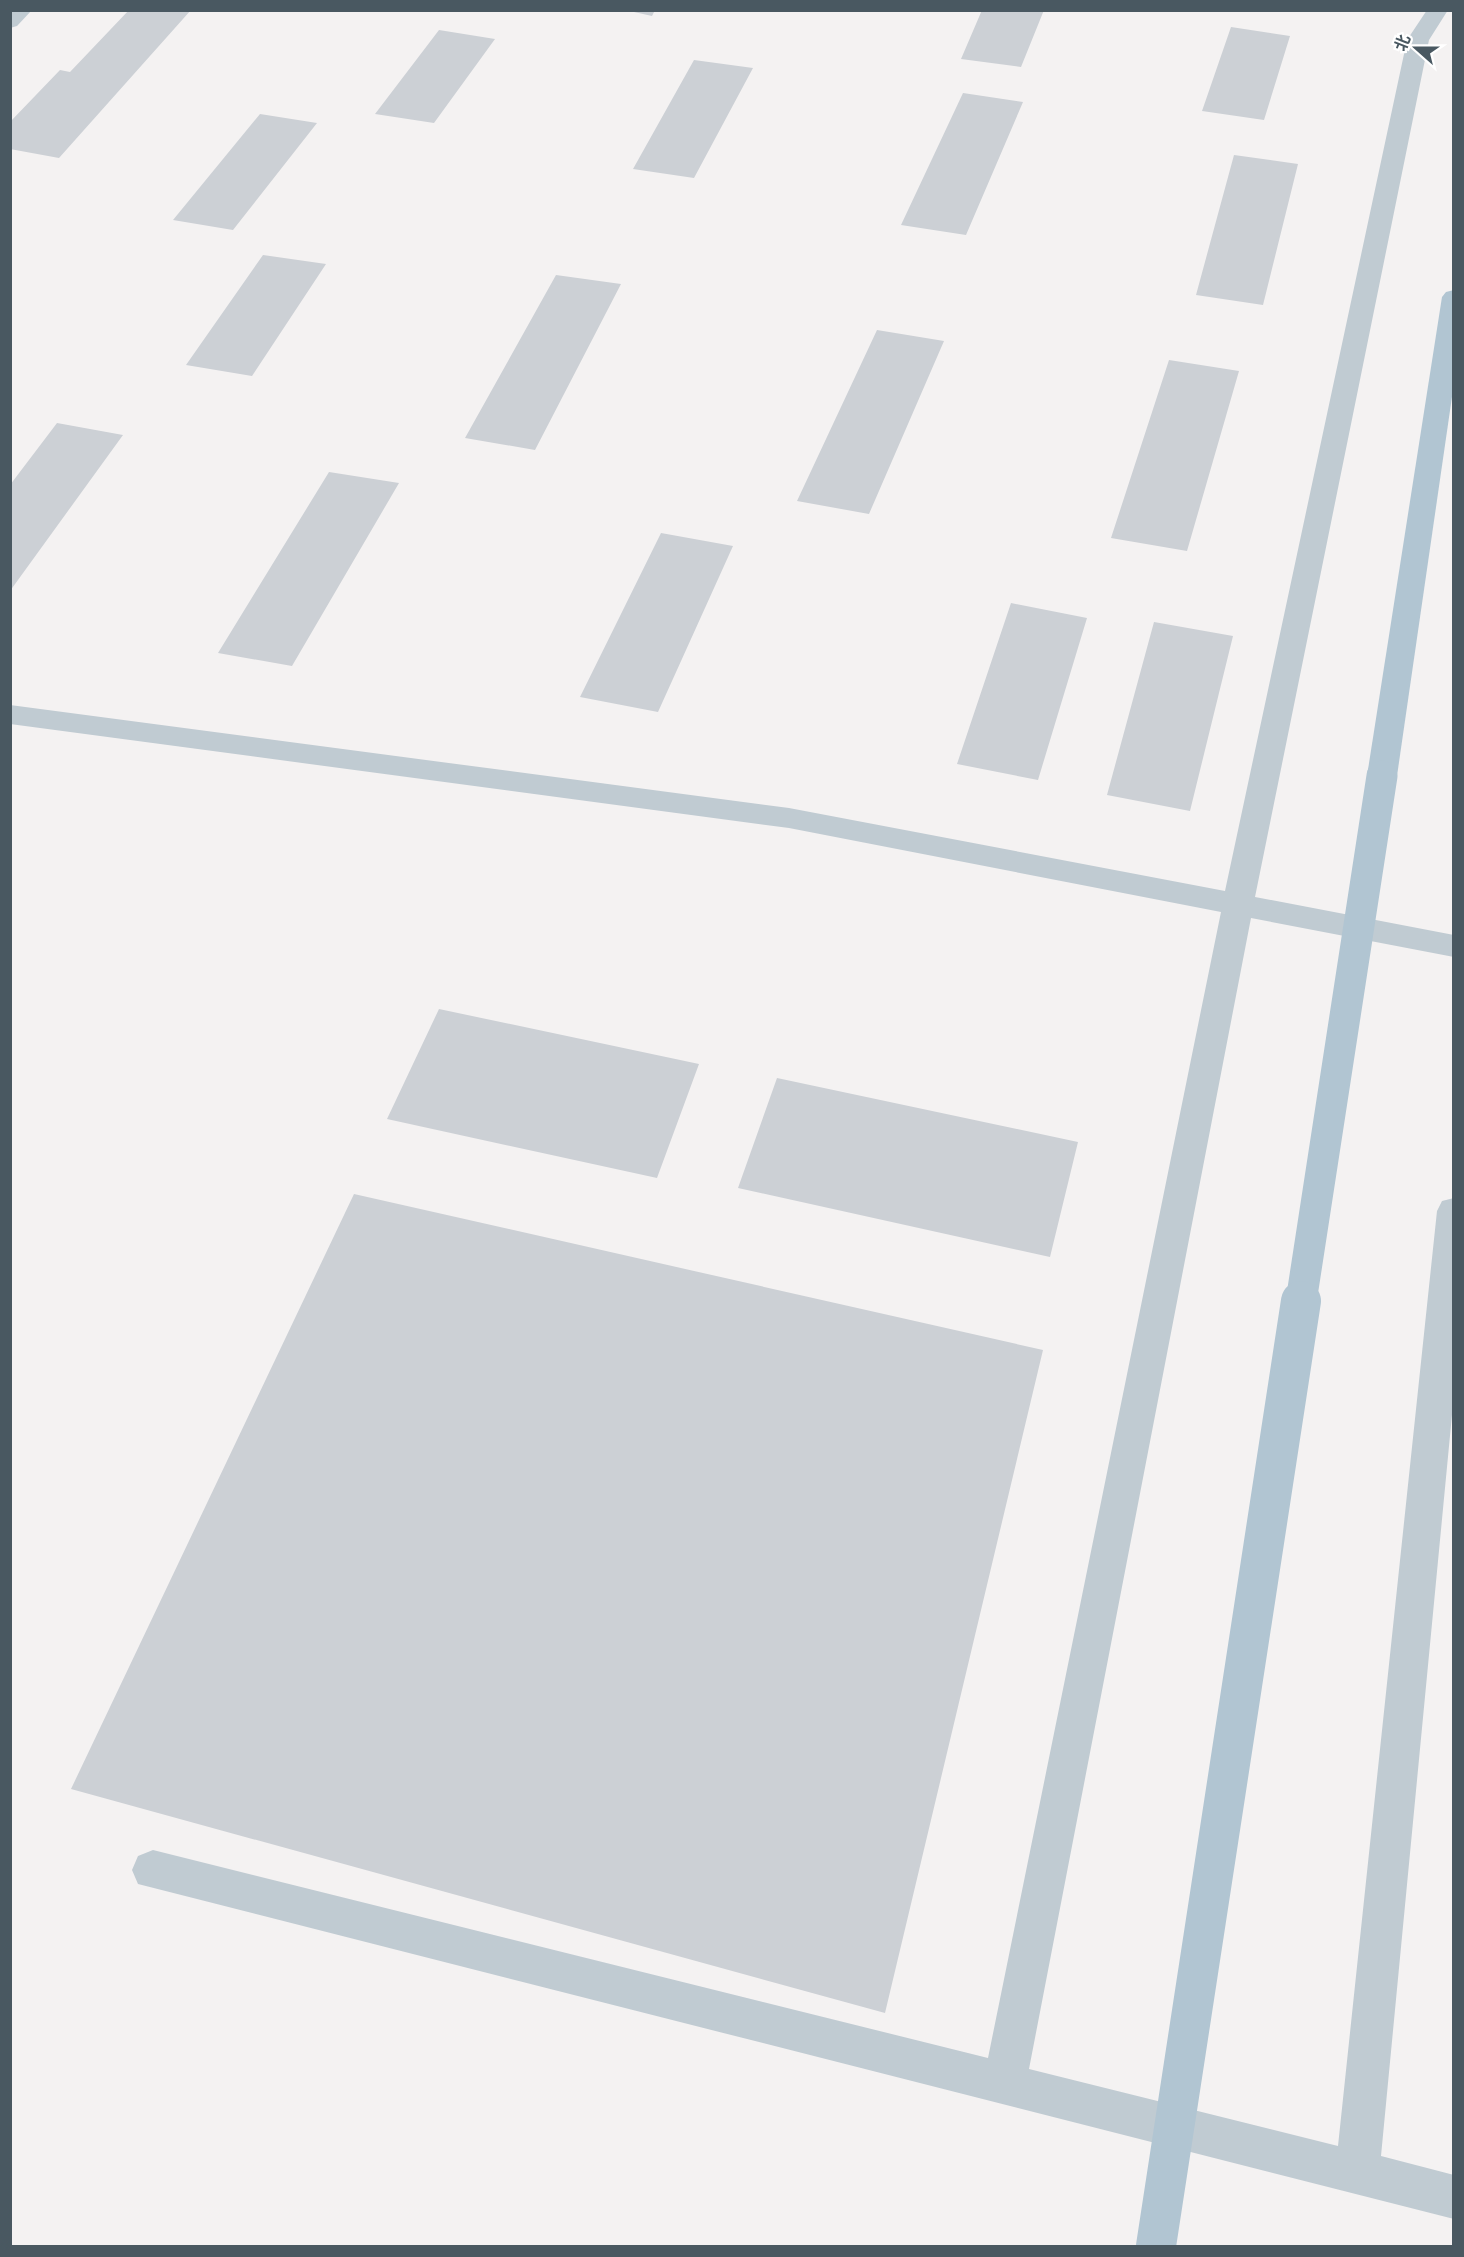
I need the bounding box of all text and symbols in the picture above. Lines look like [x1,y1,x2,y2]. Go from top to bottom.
north arrow [1386,18,1446,78]
text: 北 [1391,32,1414,54]

